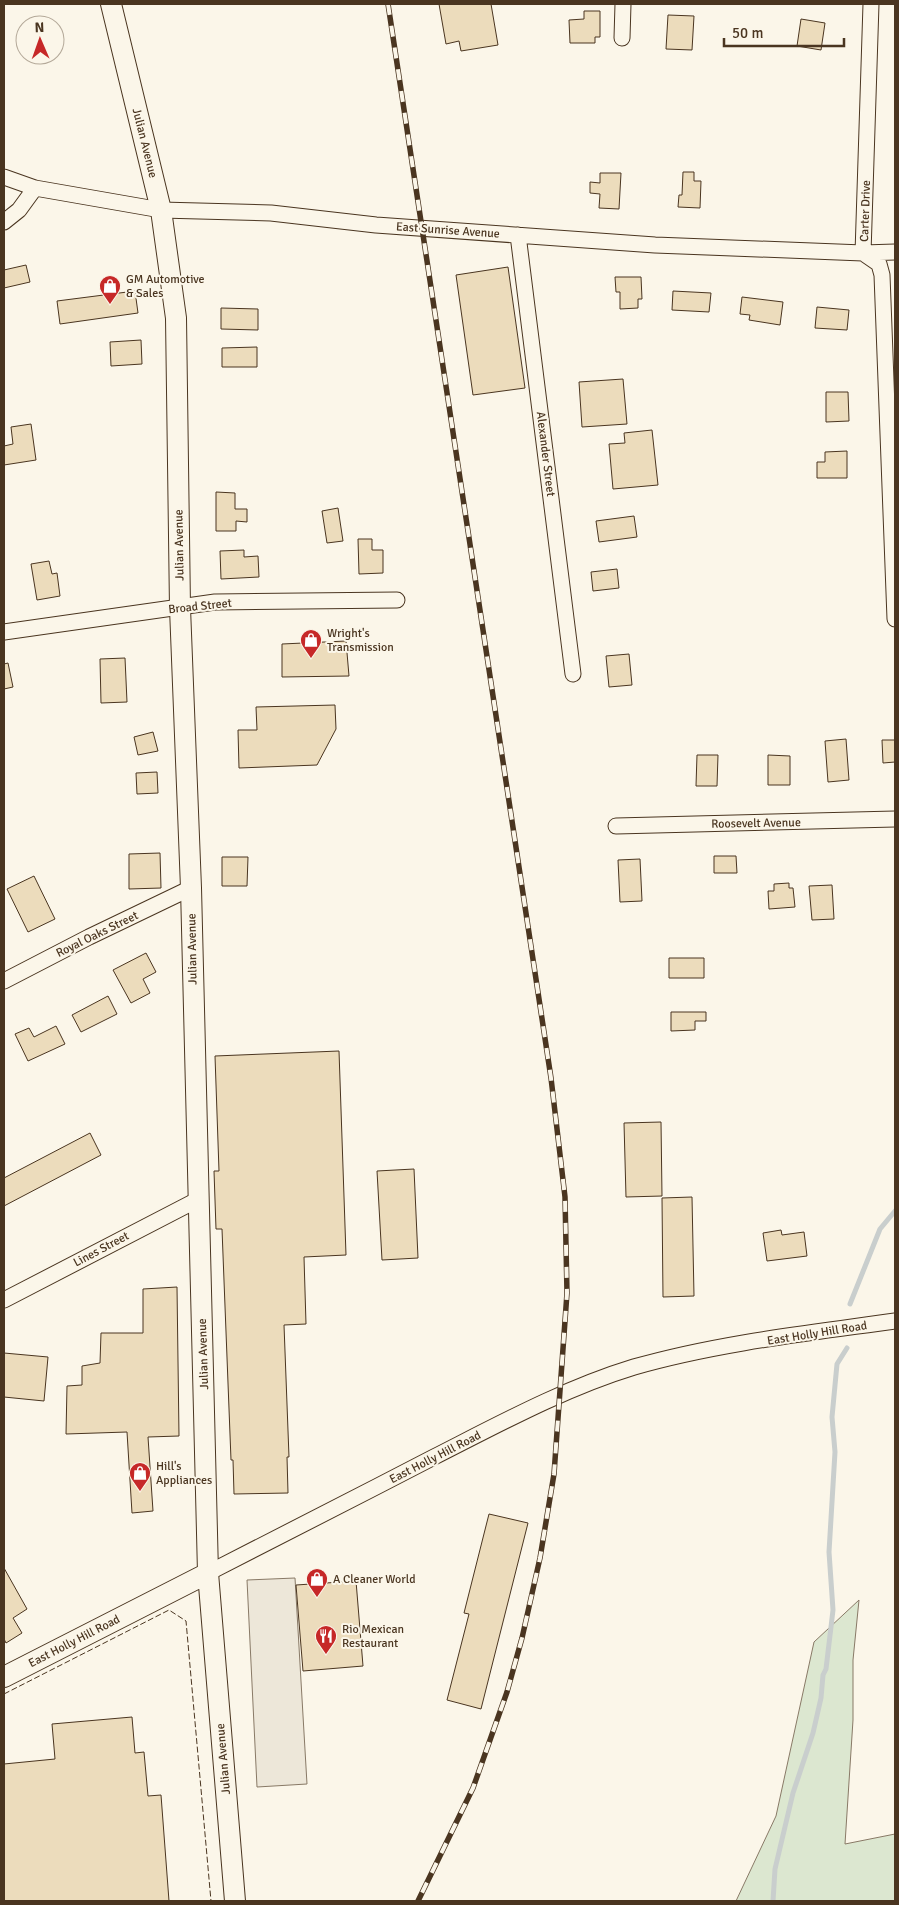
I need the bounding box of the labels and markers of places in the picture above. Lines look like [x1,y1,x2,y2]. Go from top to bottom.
place label: GM Automotive & Sales [126,272,205,301]
shop icon: GM Automotive & Sales [98,274,122,305]
place label: Wright's Transmission [327,626,394,655]
shop icon: Wright's Transmission [299,628,323,659]
place label: Hill's Appliances [156,1459,212,1488]
shop icon: Hill's Appliances [128,1461,152,1492]
shop icon: A Cleaner World [305,1567,329,1598]
place label: A Cleaner World [333,1572,416,1587]
place label: Rio Mexican Restaurant [342,1622,404,1651]
restaurant icon: Rio Mexican Restaurant [314,1624,338,1655]

